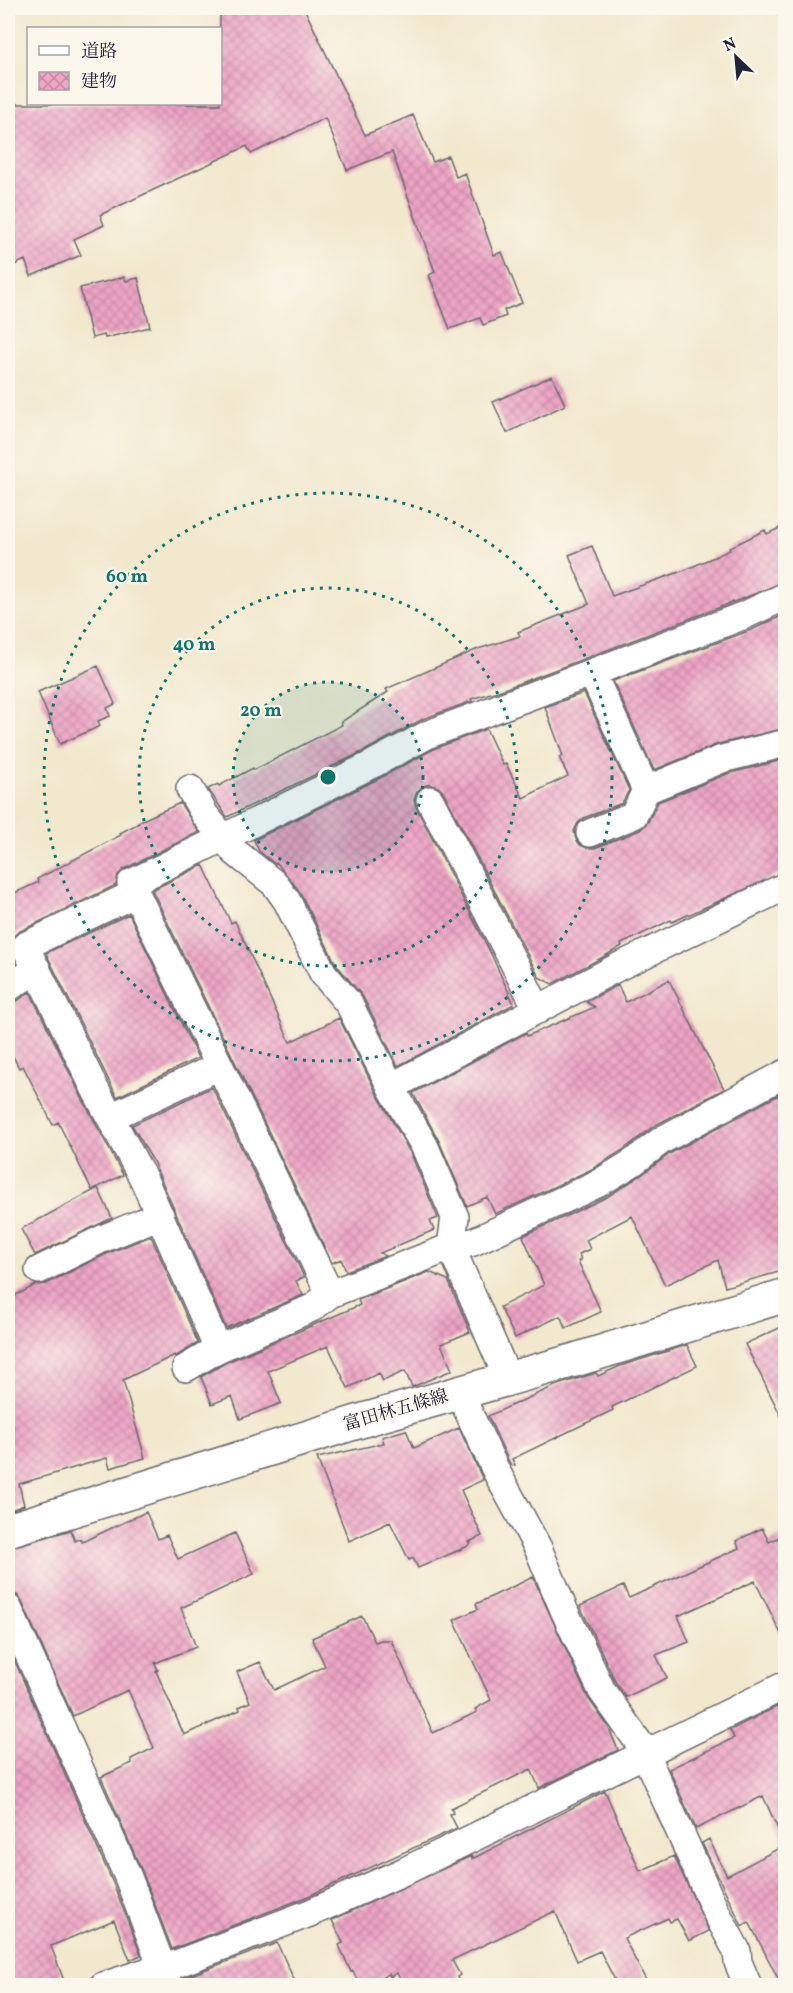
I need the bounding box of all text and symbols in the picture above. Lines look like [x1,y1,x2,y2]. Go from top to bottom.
legend [27,27,222,105]
north arrow [706,27,766,87]
text: N [720,33,741,58]
text: 道路 [81,40,117,65]
text: 建物 [81,70,117,95]
text: 60 m [106,565,148,590]
text: 40 m [173,633,215,658]
text: 20 m [240,699,282,724]
centre of rings [318,767,338,787]
street label: 富田林五條線 [341,1384,451,1438]

